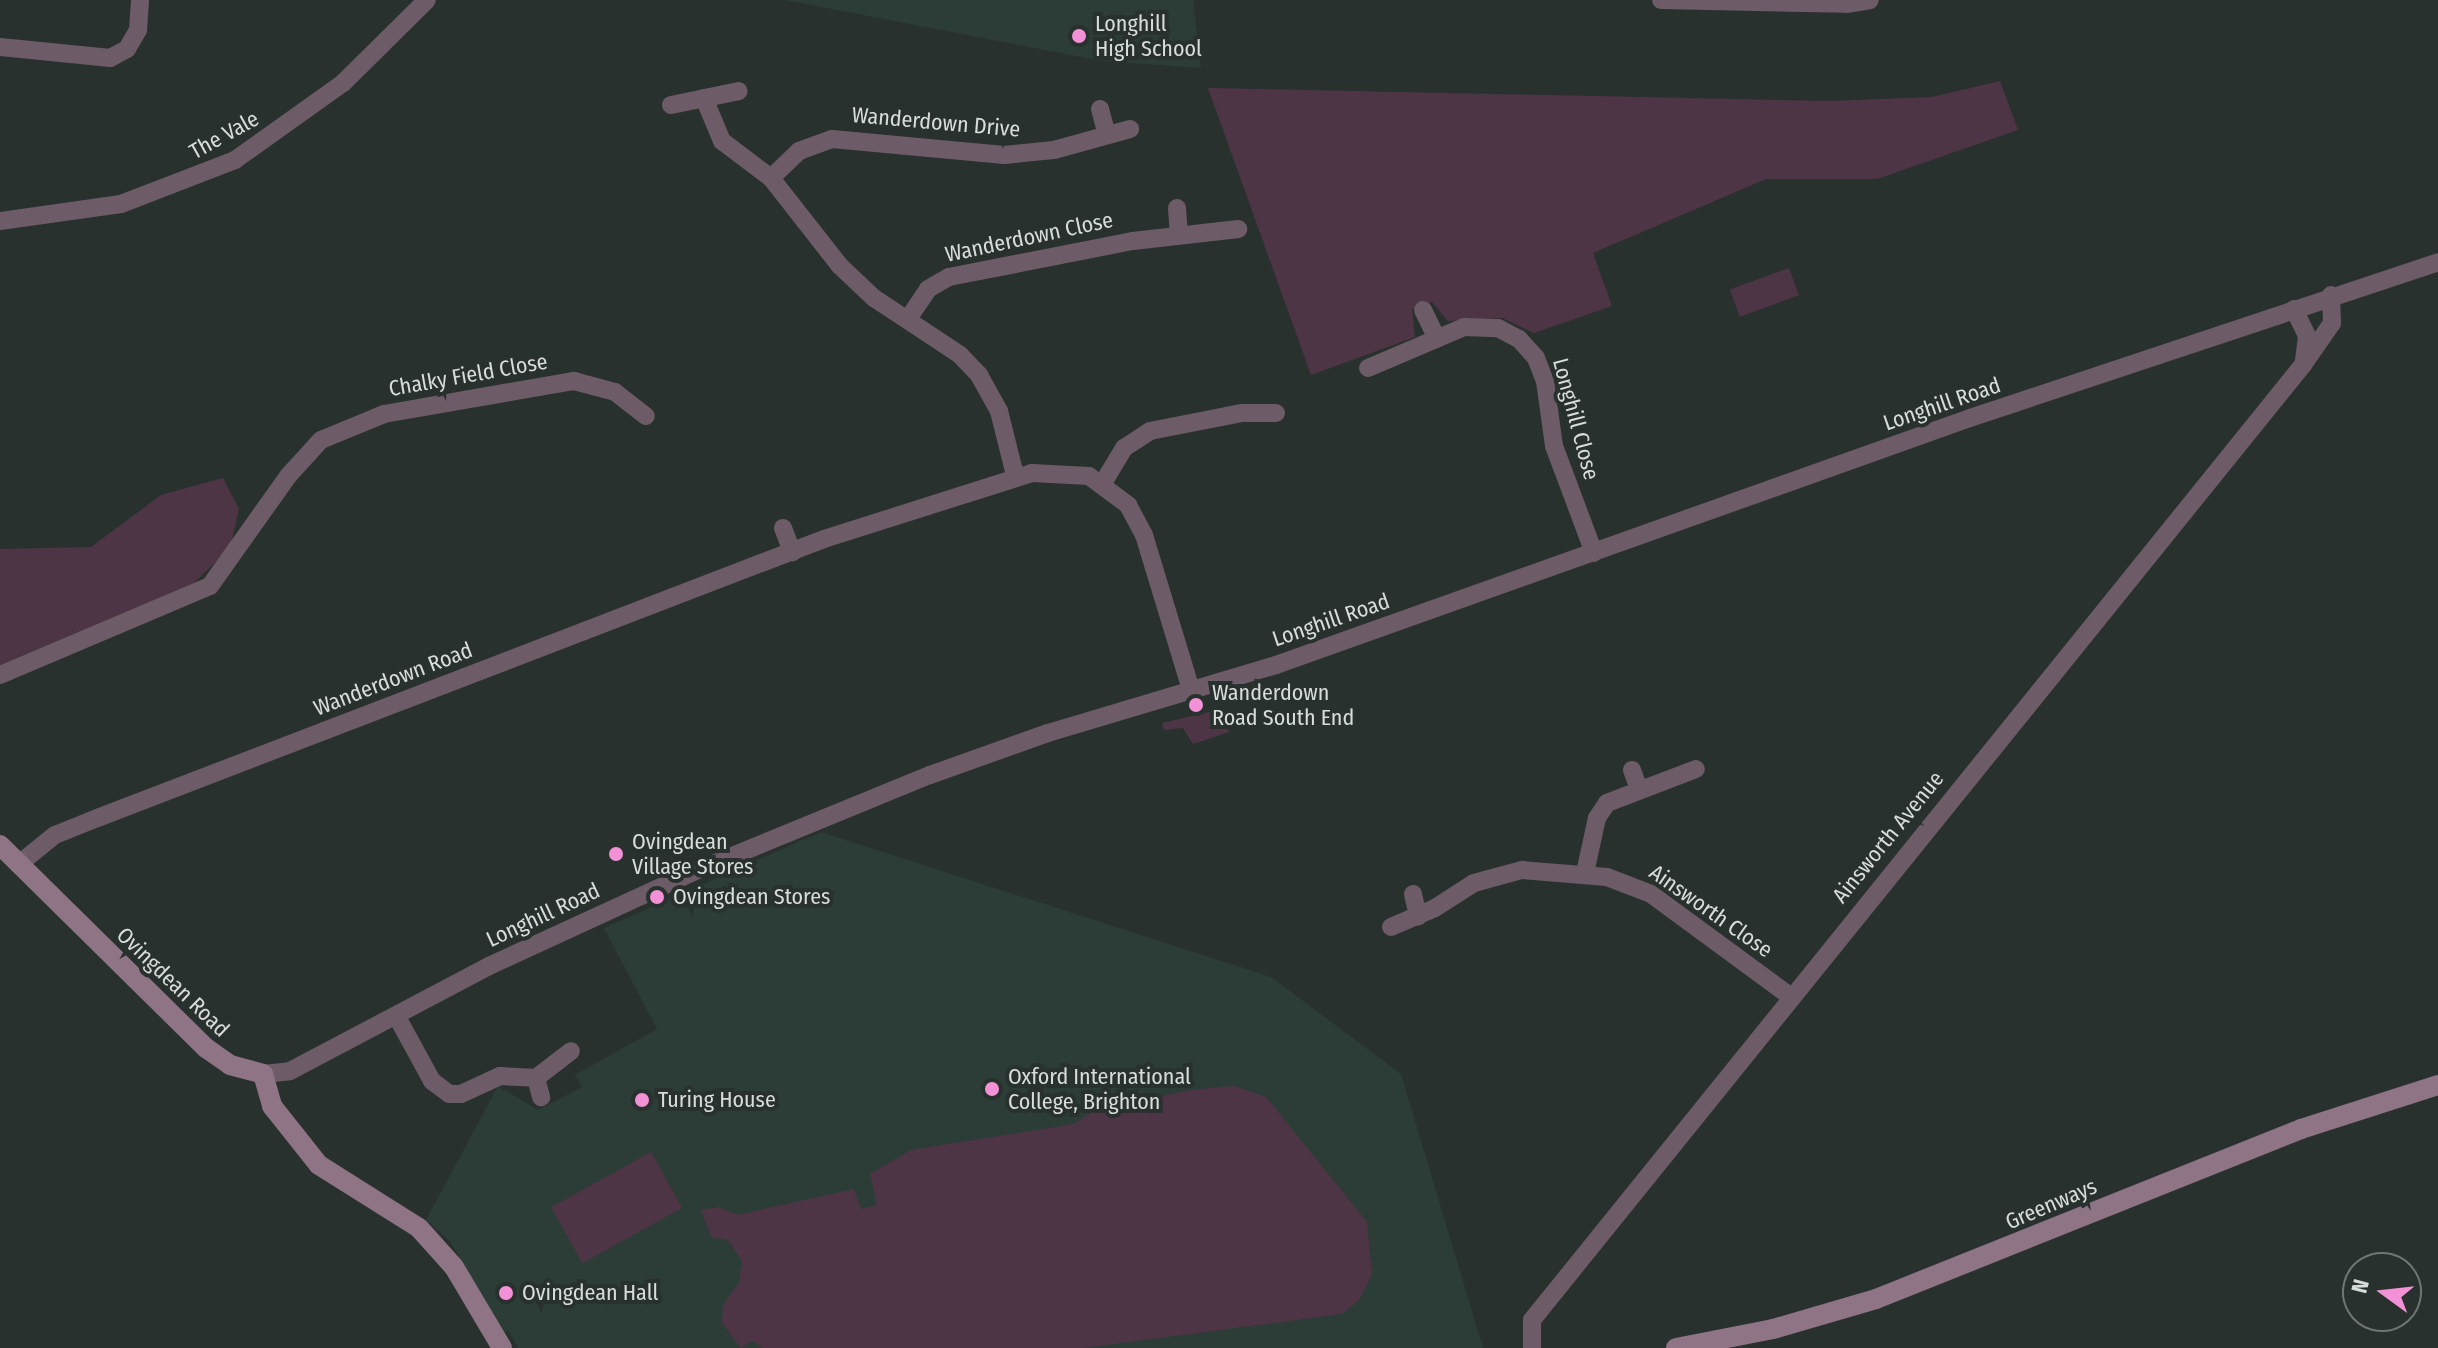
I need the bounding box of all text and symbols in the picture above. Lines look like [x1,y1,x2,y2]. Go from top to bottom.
place label: Longhill High School [1095,10,1202,62]
marker: Longhill High School [1070,27,1088,45]
street label: Wanderdown Drive [851,101,1021,143]
street label: The Vale [185,105,263,165]
street label: Wanderdown Close [943,206,1115,268]
street label: Chalky Field Close [387,348,549,402]
street label: Longhill Close [1547,355,1605,483]
street label: Longhill Road [1880,372,2004,436]
street label: Longhill Road [1269,588,1393,652]
street label: Wanderdown Road [310,637,476,721]
place label: Wanderdown Road South End [1212,679,1354,730]
marker: Wanderdown Road South End [1187,696,1205,714]
street label: Ainsworth Avenue [1827,766,1949,908]
place label: Ovingdean Village Stores [632,828,754,880]
marker: Ovingdean Village Stores [607,845,625,863]
street label: Ainsworth Close [1644,859,1778,963]
street label: Longhill Road [482,877,604,953]
place label: Ovingdean Stores [673,884,830,910]
marker: Ovingdean Stores [648,888,666,906]
street label: Ovingdean Road [111,922,235,1042]
place label: Oxford International College, Brighton [1008,1063,1191,1114]
marker: Oxford International College, Brighton [983,1080,1001,1098]
place label: Turing House [658,1087,776,1113]
marker: Turing House [633,1091,651,1109]
street label: Greenways [2001,1173,2101,1235]
north arrow [2342,1252,2422,1332]
text: N [2346,1276,2375,1296]
place label: Ovingdean Hall [522,1280,658,1306]
marker: Ovingdean Hall [497,1284,515,1302]

